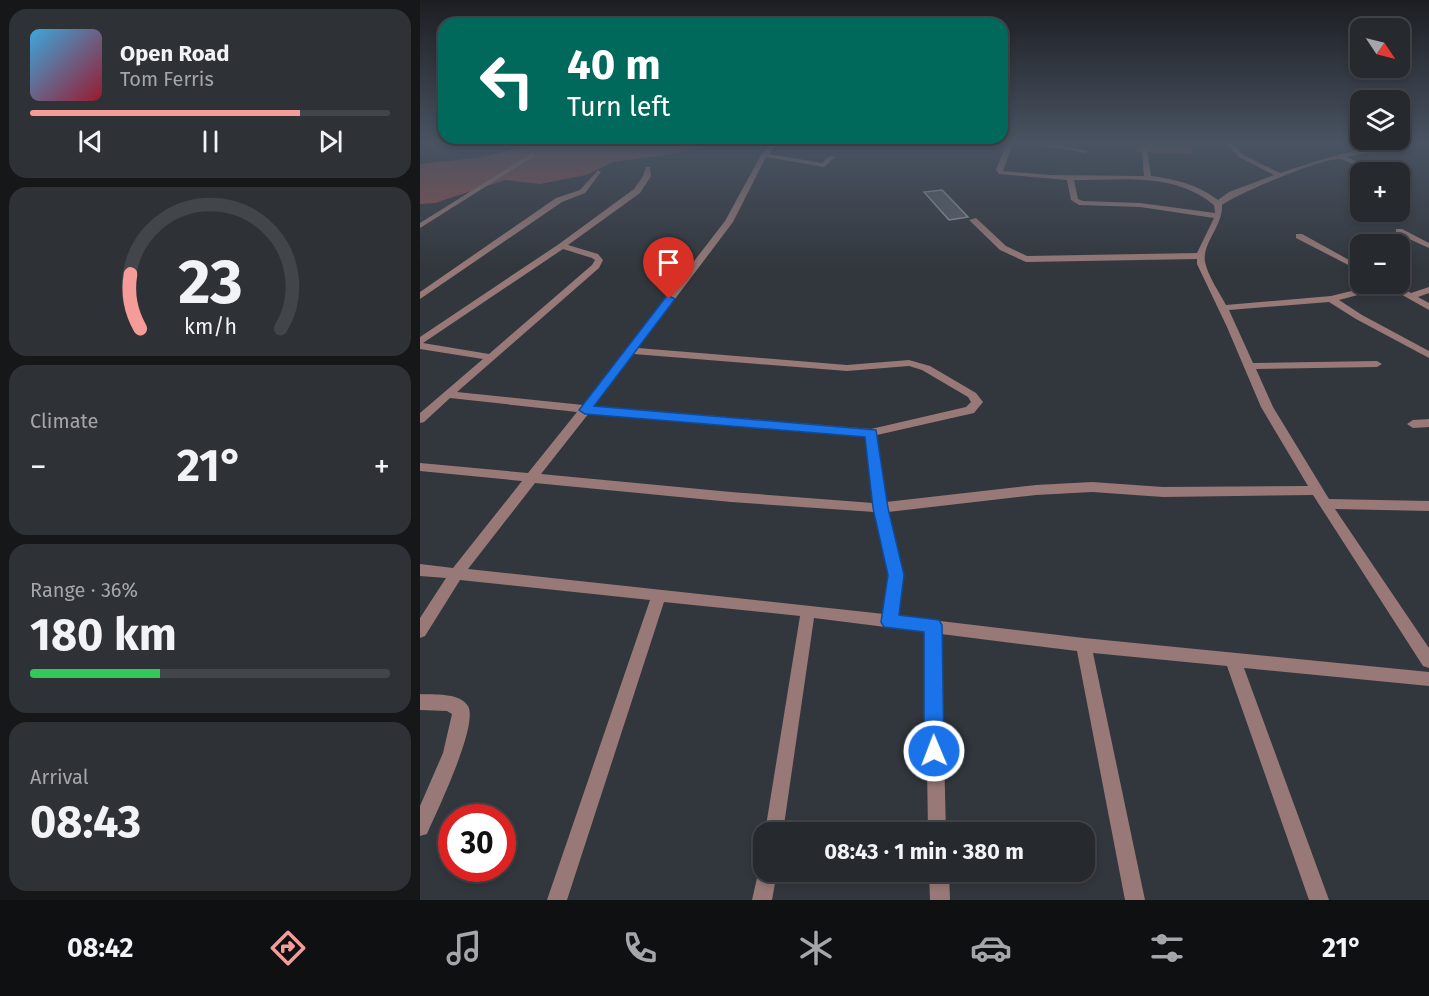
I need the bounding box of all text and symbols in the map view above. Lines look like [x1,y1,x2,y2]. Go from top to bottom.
north arrow [1350,18,1410,78]
map controls [1350,18,1410,294]
text: Open Road [120,40,230,67]
text: 40 m [567,40,661,90]
icon: left [468,42,546,120]
text: Tom Ferris [120,67,214,91]
button: layers [1350,90,1410,150]
text: Turn left [567,91,670,123]
icon: previous [74,125,107,158]
icon: pause [194,125,227,158]
icon: next [314,125,347,158]
button: + [1350,162,1410,222]
button: − [1350,234,1410,294]
pin [643,237,694,299]
text: 23 [178,245,242,320]
icon: arrive [652,246,685,279]
text: km/h [183,314,237,340]
text: Climate [30,409,98,433]
text: 21° [177,439,243,493]
text: − [30,447,47,487]
text: + [374,447,390,487]
text: Range · 36% [30,578,138,602]
text: 180 km [30,608,177,662]
position arrow [902,719,966,783]
text: Arrival [30,765,89,789]
text: 08:43 [30,795,141,849]
speed limit sign: 30 [438,804,516,882]
text: 08:43 · 1 min · 380 m [824,838,1024,865]
icon: directions [267,927,309,969]
icon: music [443,927,485,969]
icon: phone [619,927,661,969]
icon: climate [795,927,837,969]
icon: car [970,927,1012,969]
icon: filters [1146,927,1188,969]
text: 08:42 [67,932,133,964]
text: 21° [1322,932,1362,964]

